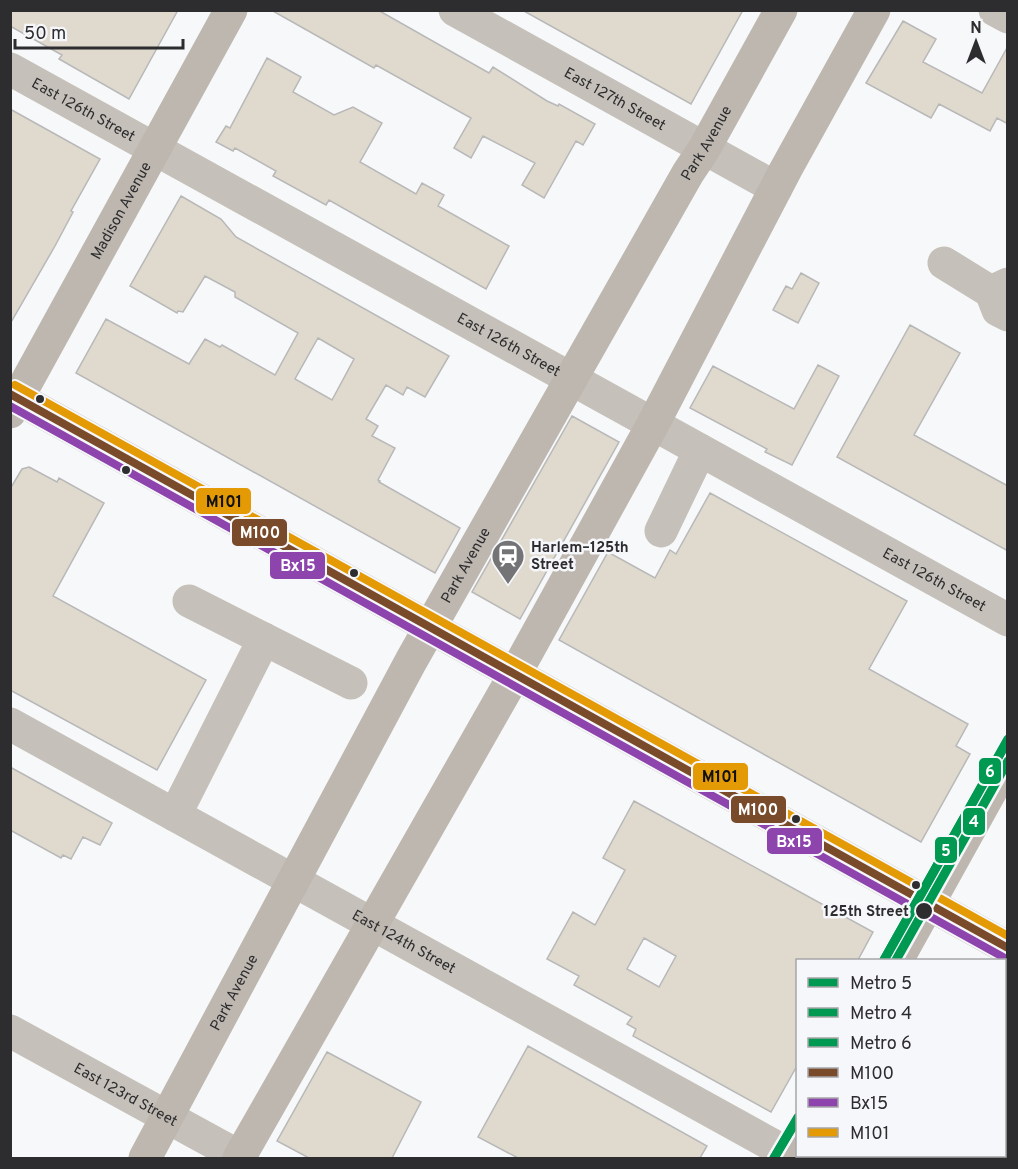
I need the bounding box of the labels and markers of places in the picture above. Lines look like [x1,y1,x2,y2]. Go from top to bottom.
unlabelled marker [34,393,46,405]
unlabelled marker [120,464,132,476]
station icon: Harlem–125th Street [490,538,526,585]
place label: Harlem–125th Street [531,539,629,575]
unlabelled marker [348,567,360,579]
unlabelled marker [790,813,802,825]
unlabelled marker [910,879,922,891]
marker: 125th Street [914,901,934,921]
place label: 125th Street [823,903,909,922]

